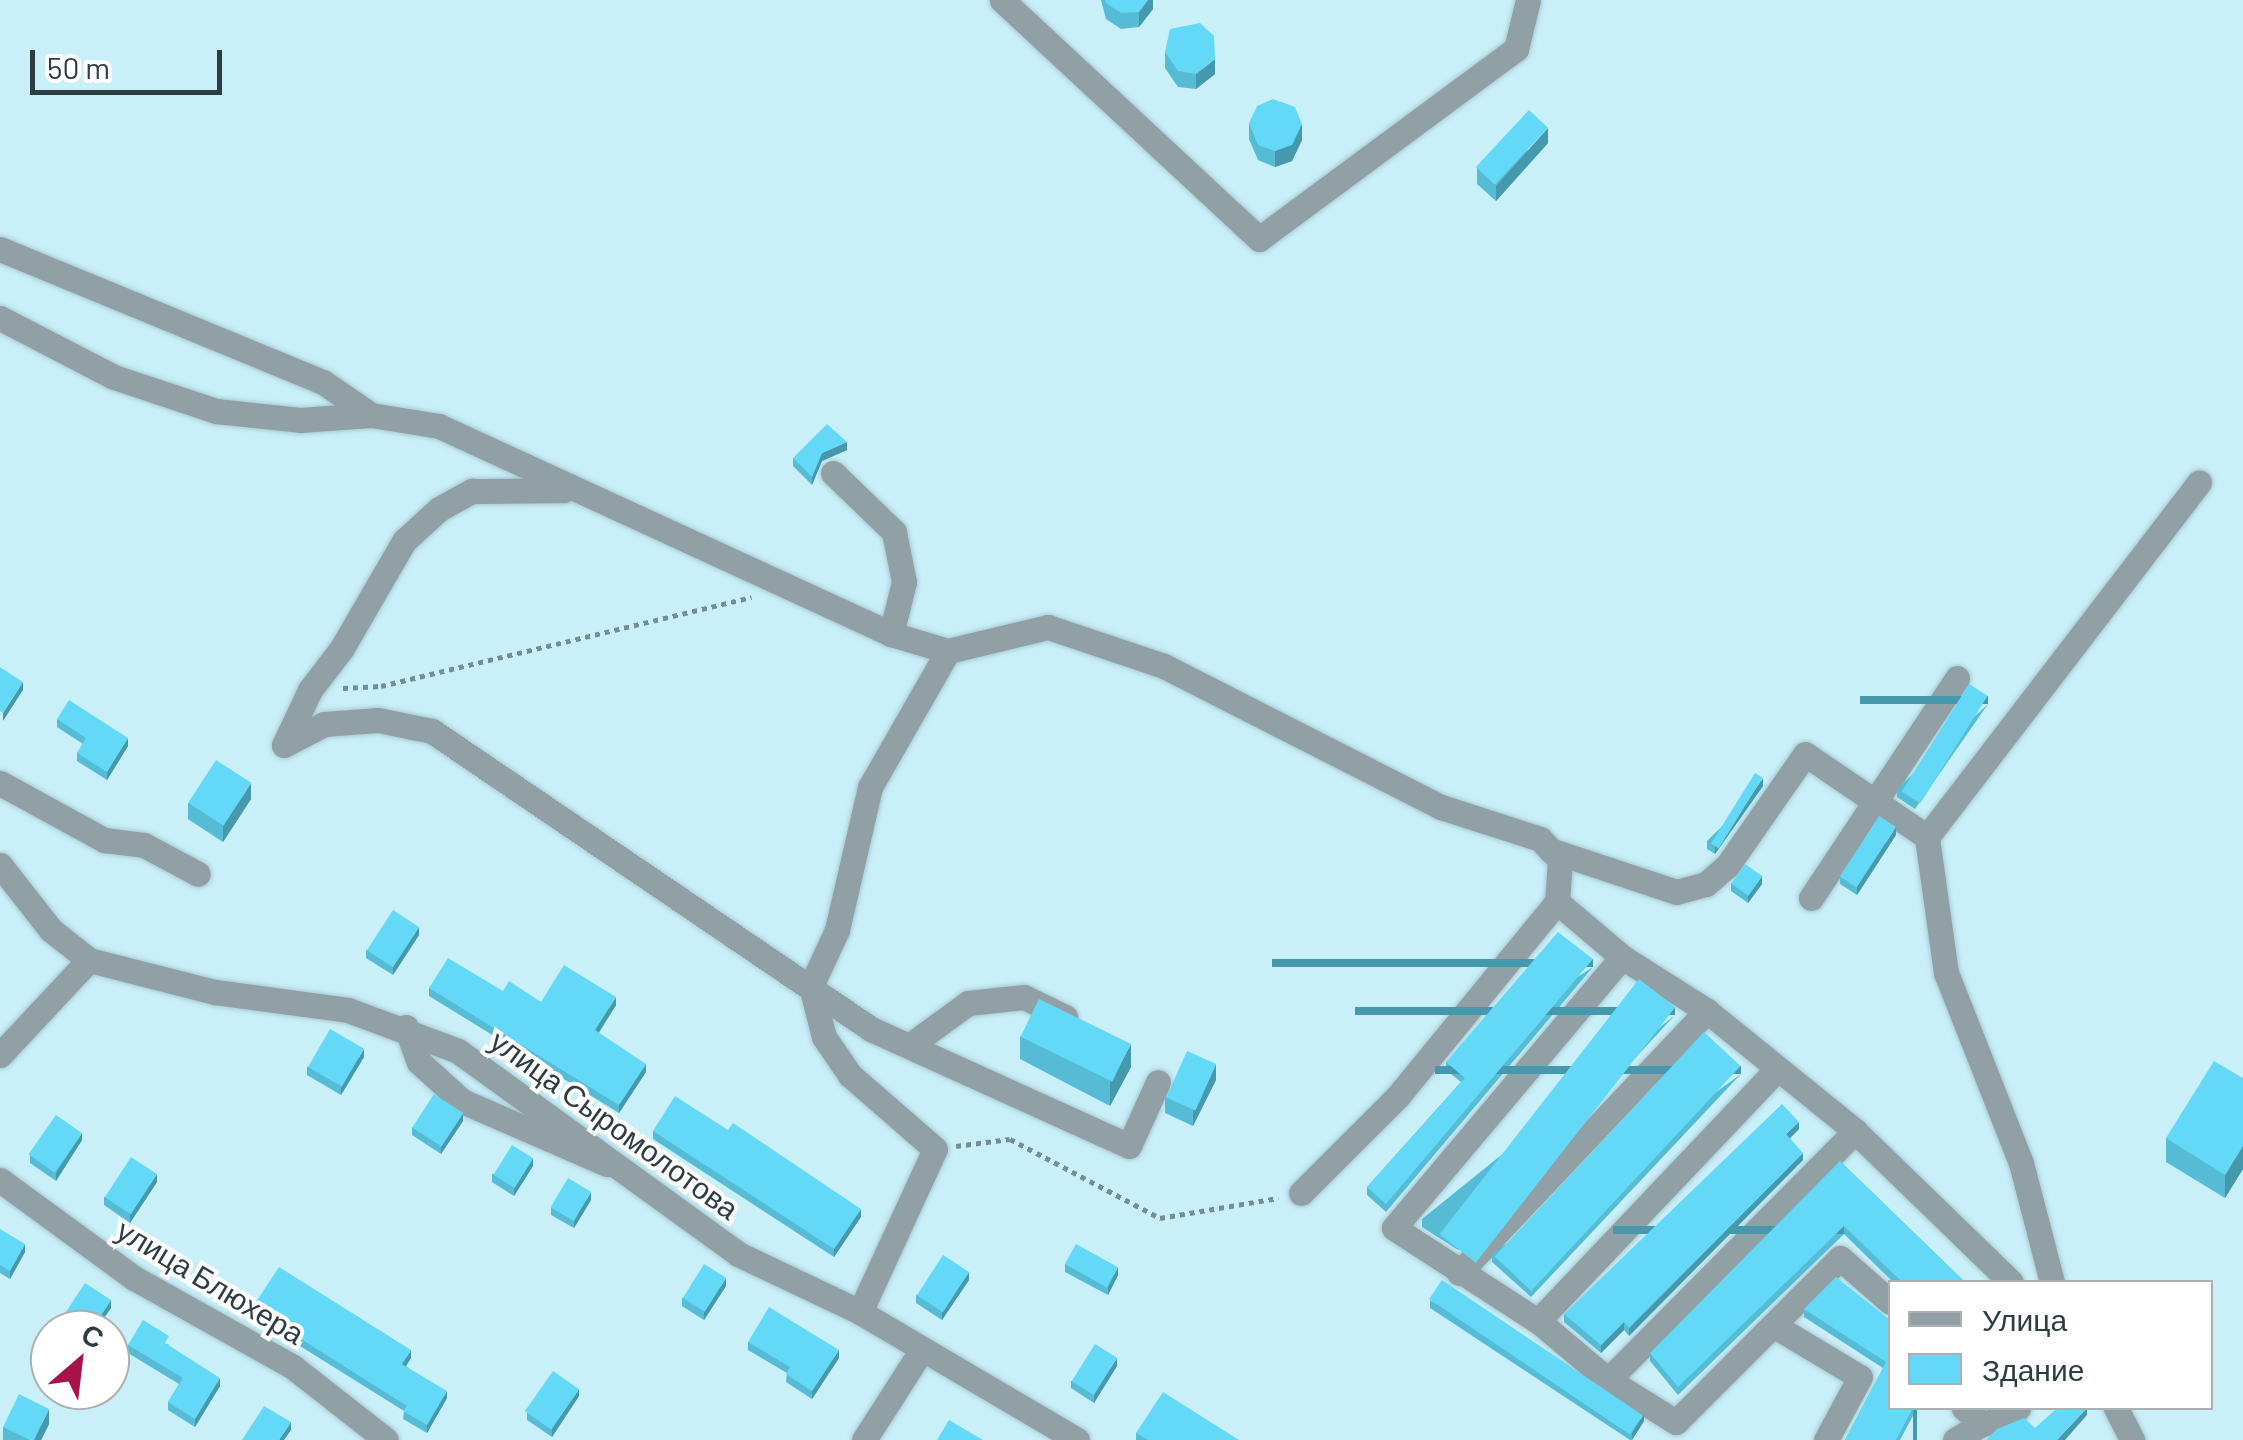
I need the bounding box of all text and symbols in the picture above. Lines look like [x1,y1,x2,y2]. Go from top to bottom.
scale bar [35,30,228,92]
text: 50 m [47,49,110,85]
street label: улица Сыромолотова [484,1022,746,1226]
street label: улица Блюхера [111,1211,311,1351]
legend [1888,1280,2213,1410]
text: Улица [1982,1301,2067,1337]
north arrow [30,1310,130,1410]
text: С [76,1316,110,1355]
text: Здание [1982,1351,2084,1387]

